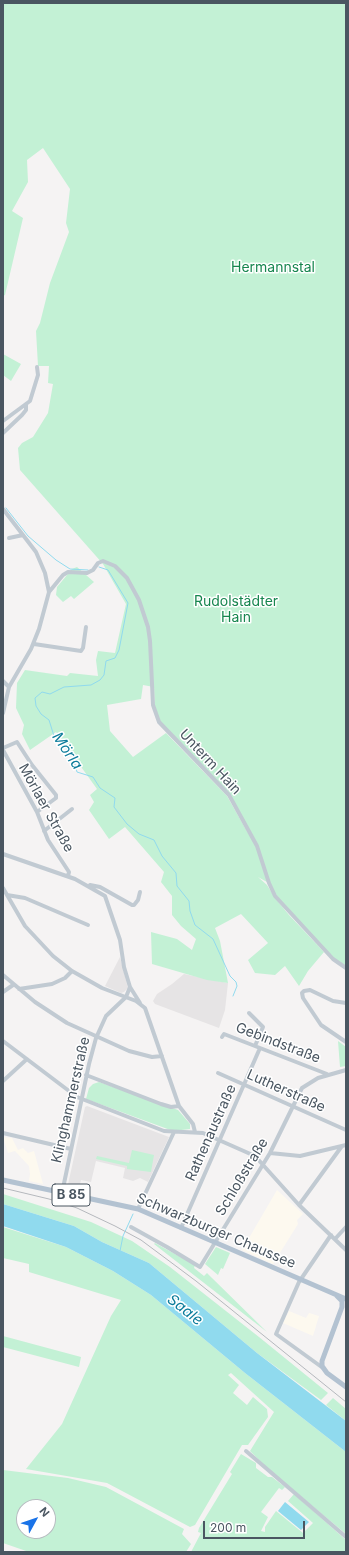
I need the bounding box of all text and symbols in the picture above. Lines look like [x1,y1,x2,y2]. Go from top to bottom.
park label: Hermannstal [231,260,315,276]
park label: Rudolstädter Hain [194,594,278,626]
street label: Unterm Hain [176,726,244,798]
water label: Mörla [48,729,86,773]
street label: Mörlaer Straße [15,761,77,855]
street label: Gebindstraße [233,1019,323,1067]
street label: Klinghammerstraße [48,1035,94,1165]
street label: Lutherstraße [244,1066,328,1116]
street label: Rathenaustraße [182,1082,240,1184]
street label: Schloßstraße [212,1135,272,1219]
road number: B 85 [52,1184,90,1206]
street label: Schwarzburger Chaussee [134,1190,298,1272]
water label: Saale [164,1291,206,1329]
north arrow [16,1499,56,1539]
text: N [36,1504,52,1520]
scale bar [205,1513,307,1539]
text: 200 m [210,1520,246,1535]

